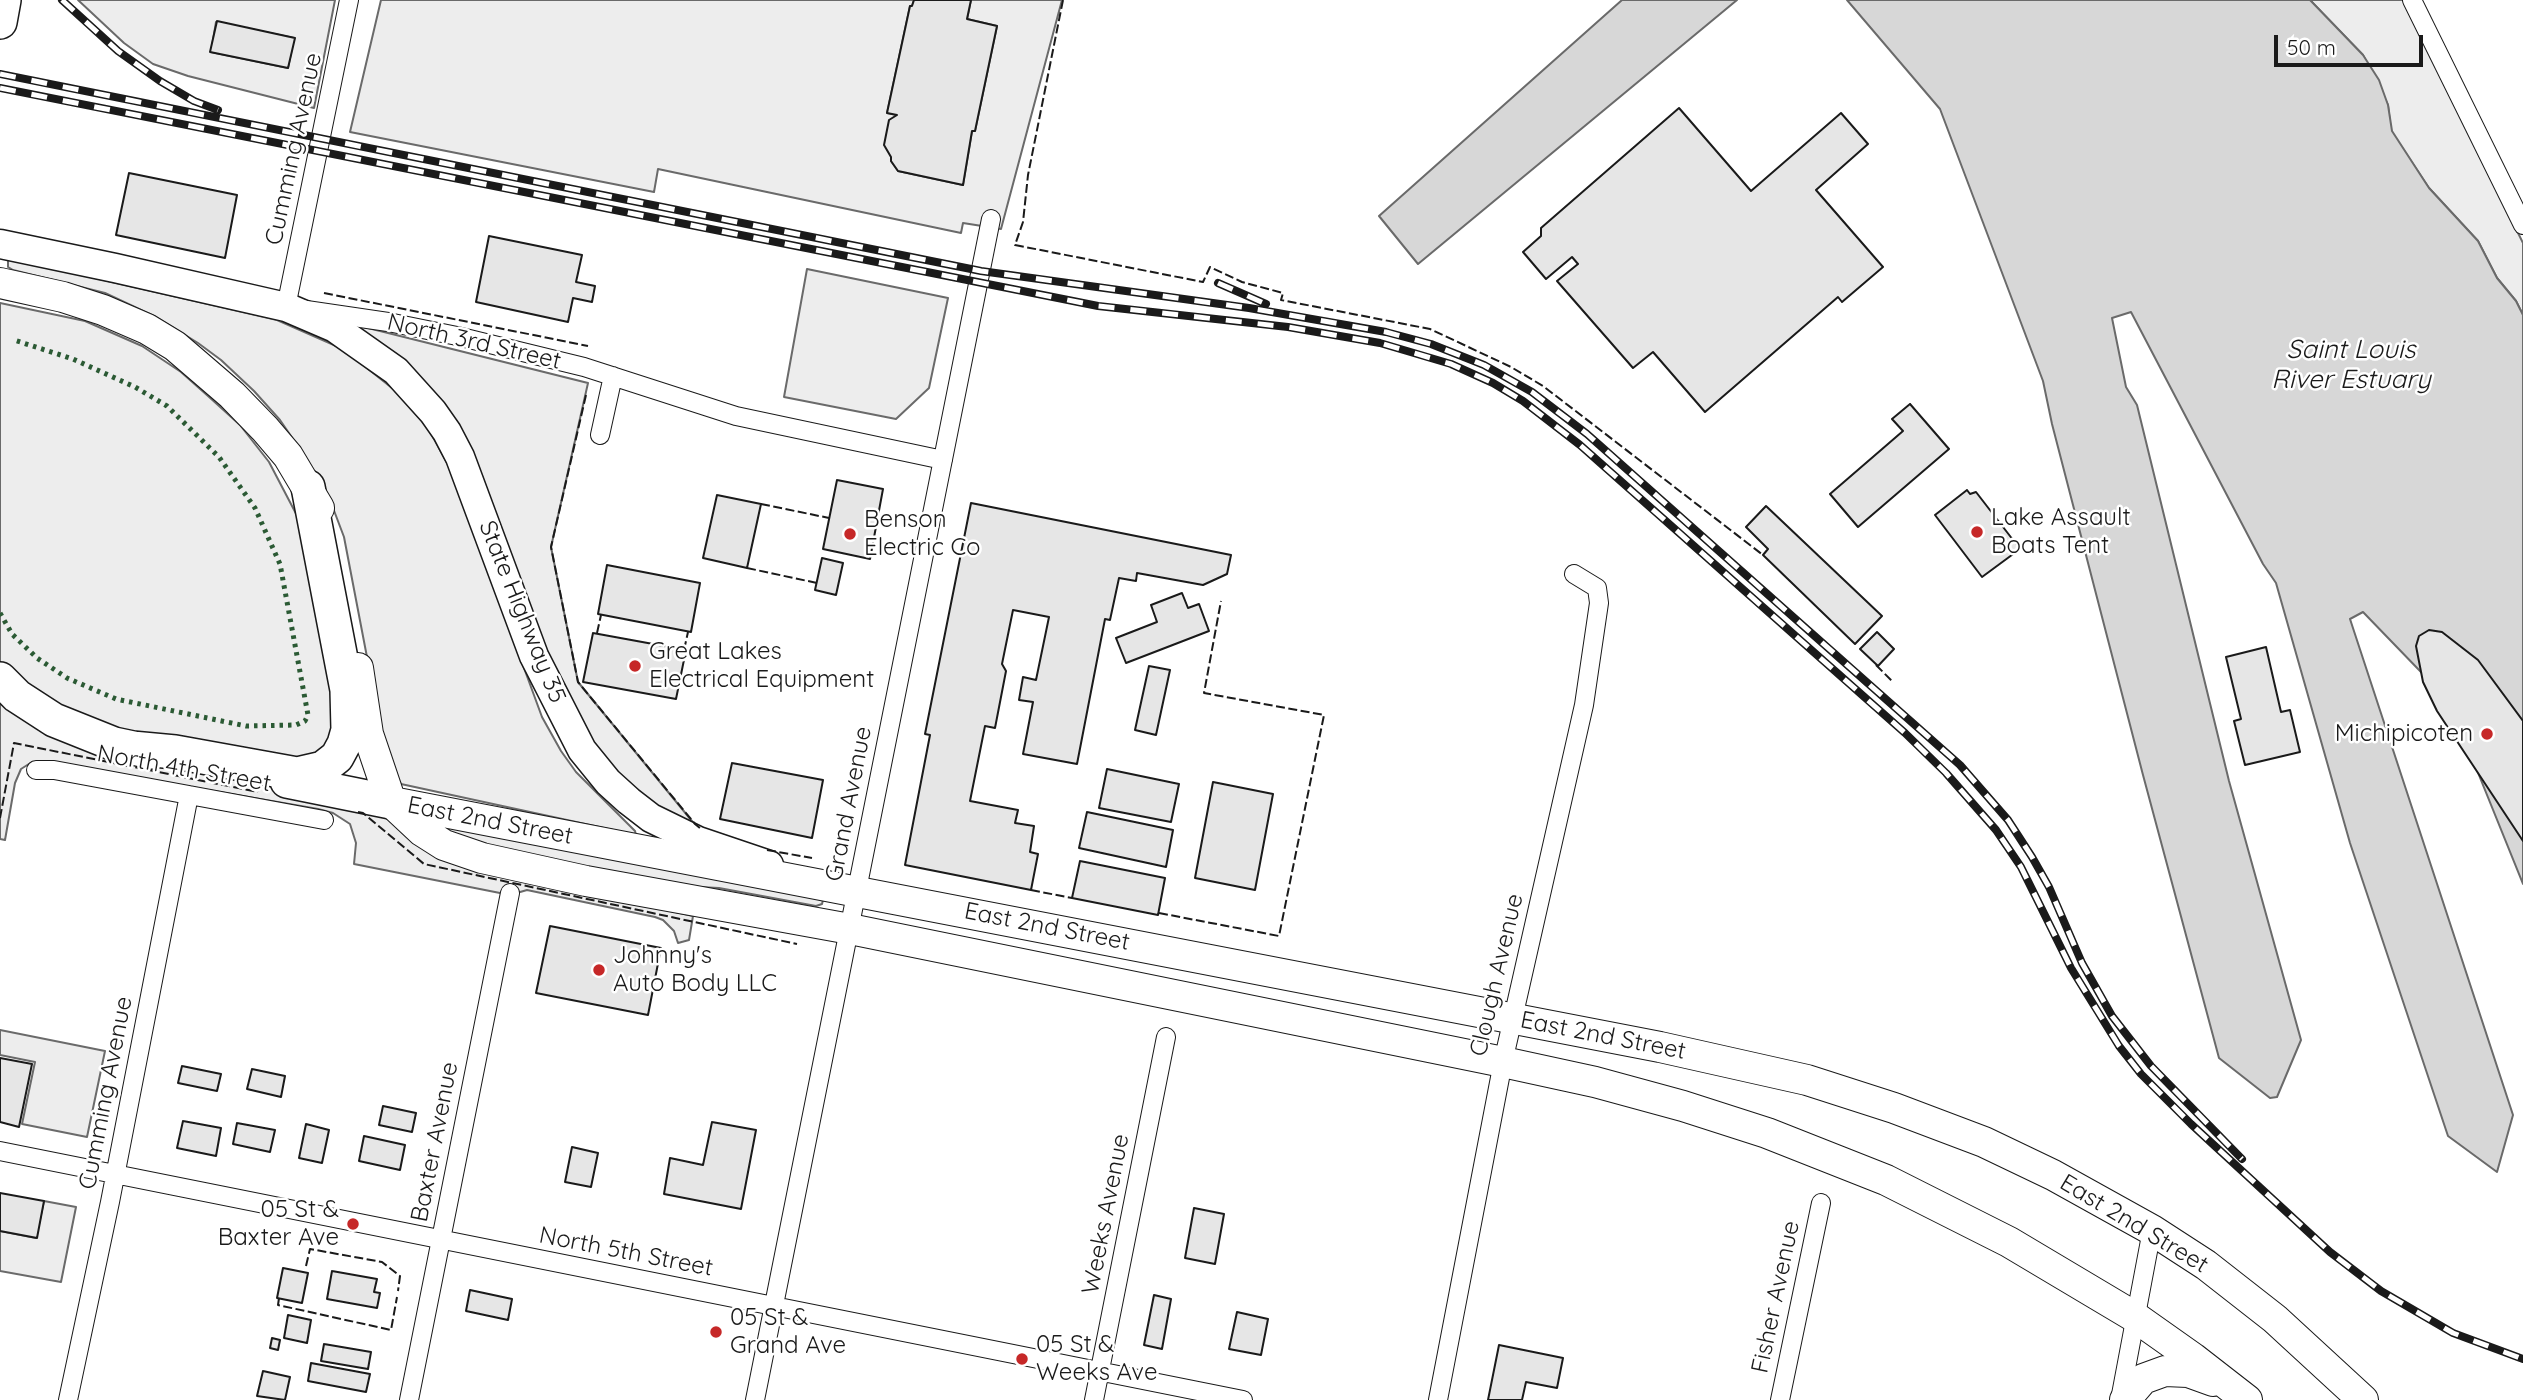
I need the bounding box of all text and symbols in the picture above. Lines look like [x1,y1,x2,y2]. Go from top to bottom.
scale bar [2278,21,2427,65]
text: 50 m [2287,34,2336,60]
street label: Cumming Avenue [260,50,328,248]
street label: North 3rd Street [384,308,564,376]
water label: Saint Louis River Estuary [2271,334,2431,396]
place label: Lake Assault Boats Tent [1991,504,2131,560]
place label: Benson Electric Co [864,506,981,562]
street label: State Highway 35 [472,517,572,707]
marker: Lake Assault Boats Tent [1969,524,1985,540]
marker: Benson Electric Co [842,526,858,542]
place label: Great Lakes Electrical Equipment [649,638,874,694]
marker: Great Lakes Electrical Equipment [627,658,643,674]
place label: Michipicoten [2335,720,2473,748]
street label: Grand Avenue [820,724,878,884]
marker: Michipicoten [2479,726,2495,742]
street label: North 4th Street [95,740,273,798]
street label: East 2nd Street [405,791,575,851]
street label: Clough Avenue [1464,891,1530,1059]
street label: East 2nd Street [962,897,1132,957]
place label: Johnny's Auto Body LLC [613,942,777,998]
marker: Johnny's Auto Body LLC [591,962,607,978]
street label: Cumming Avenue [73,994,139,1192]
street label: East 2nd Street [1518,1006,1688,1066]
street label: Baxter Avenue [405,1060,465,1224]
street label: Weeks Avenue [1076,1131,1136,1297]
street label: East 2nd Street [2055,1168,2213,1280]
place label: 05 St & Baxter Ave [218,1196,339,1252]
marker: 05 St & Baxter Ave [345,1216,361,1232]
street label: Fisher Avenue [1746,1218,1806,1376]
street label: North 5th Street [537,1221,715,1283]
place label: 05 St & Grand Ave [730,1304,846,1360]
marker: 05 St & Grand Ave [708,1324,724,1340]
place label: 05 St & Weeks Ave [1036,1331,1157,1387]
marker: 05 St & Weeks Ave [1014,1351,1030,1367]

